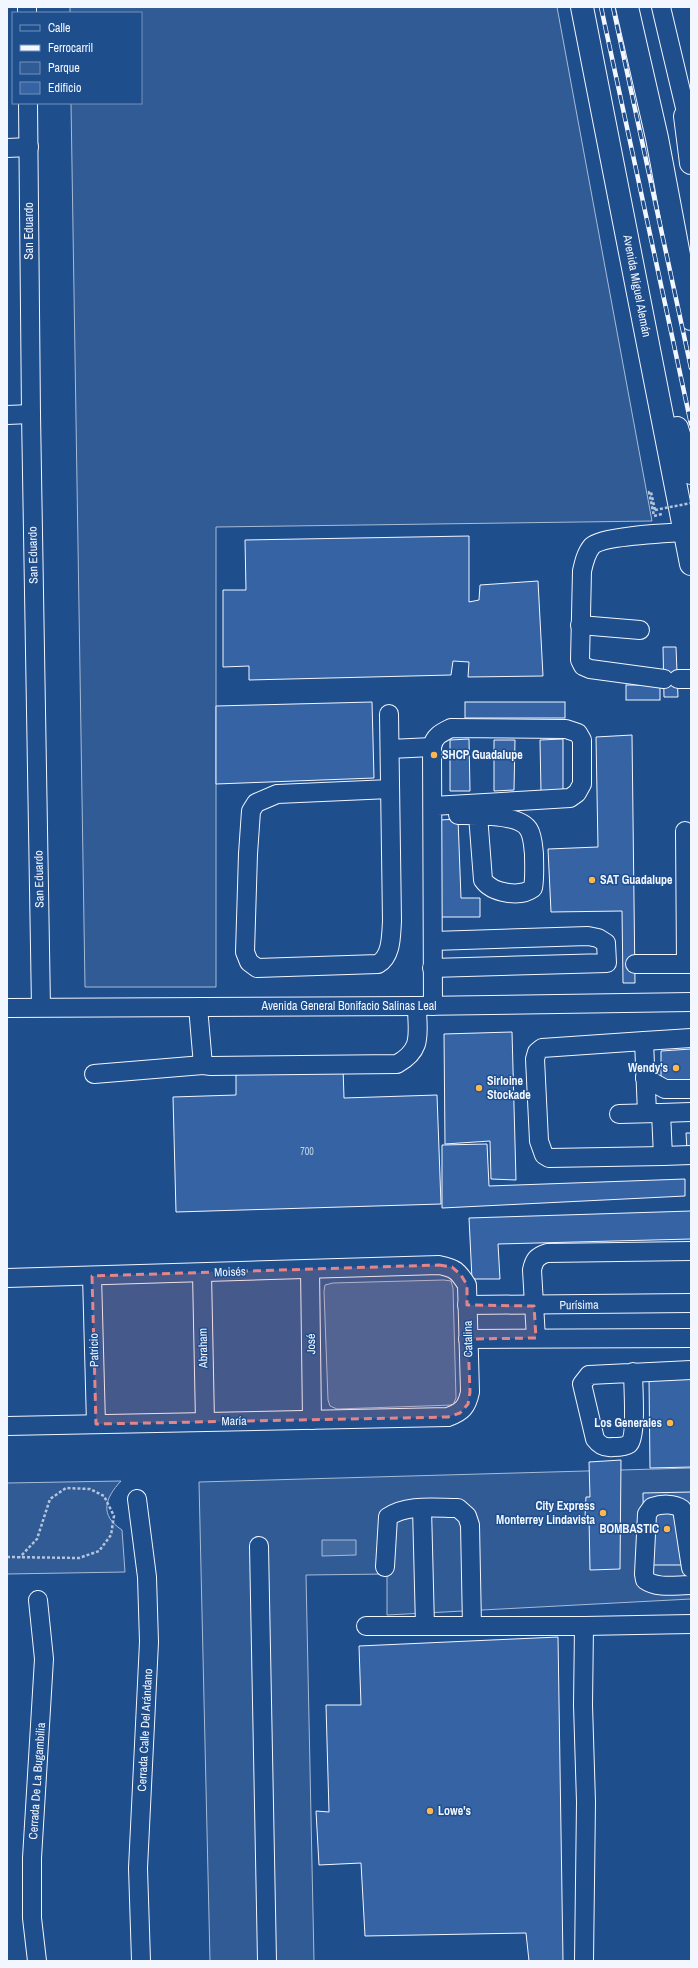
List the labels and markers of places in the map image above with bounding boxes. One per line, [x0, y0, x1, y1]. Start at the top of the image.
place label: SHCP Guadalupe [442, 747, 523, 763]
marker: SHCP Guadalupe [429, 750, 439, 760]
place label: SAT Guadalupe [600, 872, 673, 888]
marker: SAT Guadalupe [587, 875, 597, 885]
place label: Wendy's [628, 1060, 669, 1076]
marker: Wendy's [671, 1063, 681, 1073]
place label: Sirloine Stockade [487, 1073, 531, 1103]
marker: Sirloine Stockade [474, 1083, 484, 1093]
place label: Los Generales [594, 1415, 663, 1431]
marker: Los Generales [665, 1418, 675, 1428]
place label: City Express Monterrey Lindavista [496, 1498, 596, 1528]
marker: City Express Monterrey Lindavista [598, 1508, 608, 1518]
place label: BOMBASTIC [599, 1521, 659, 1537]
marker: BOMBASTIC [662, 1524, 672, 1534]
place label: Lowe's [438, 1803, 471, 1819]
marker: Lowe's [425, 1806, 435, 1816]

